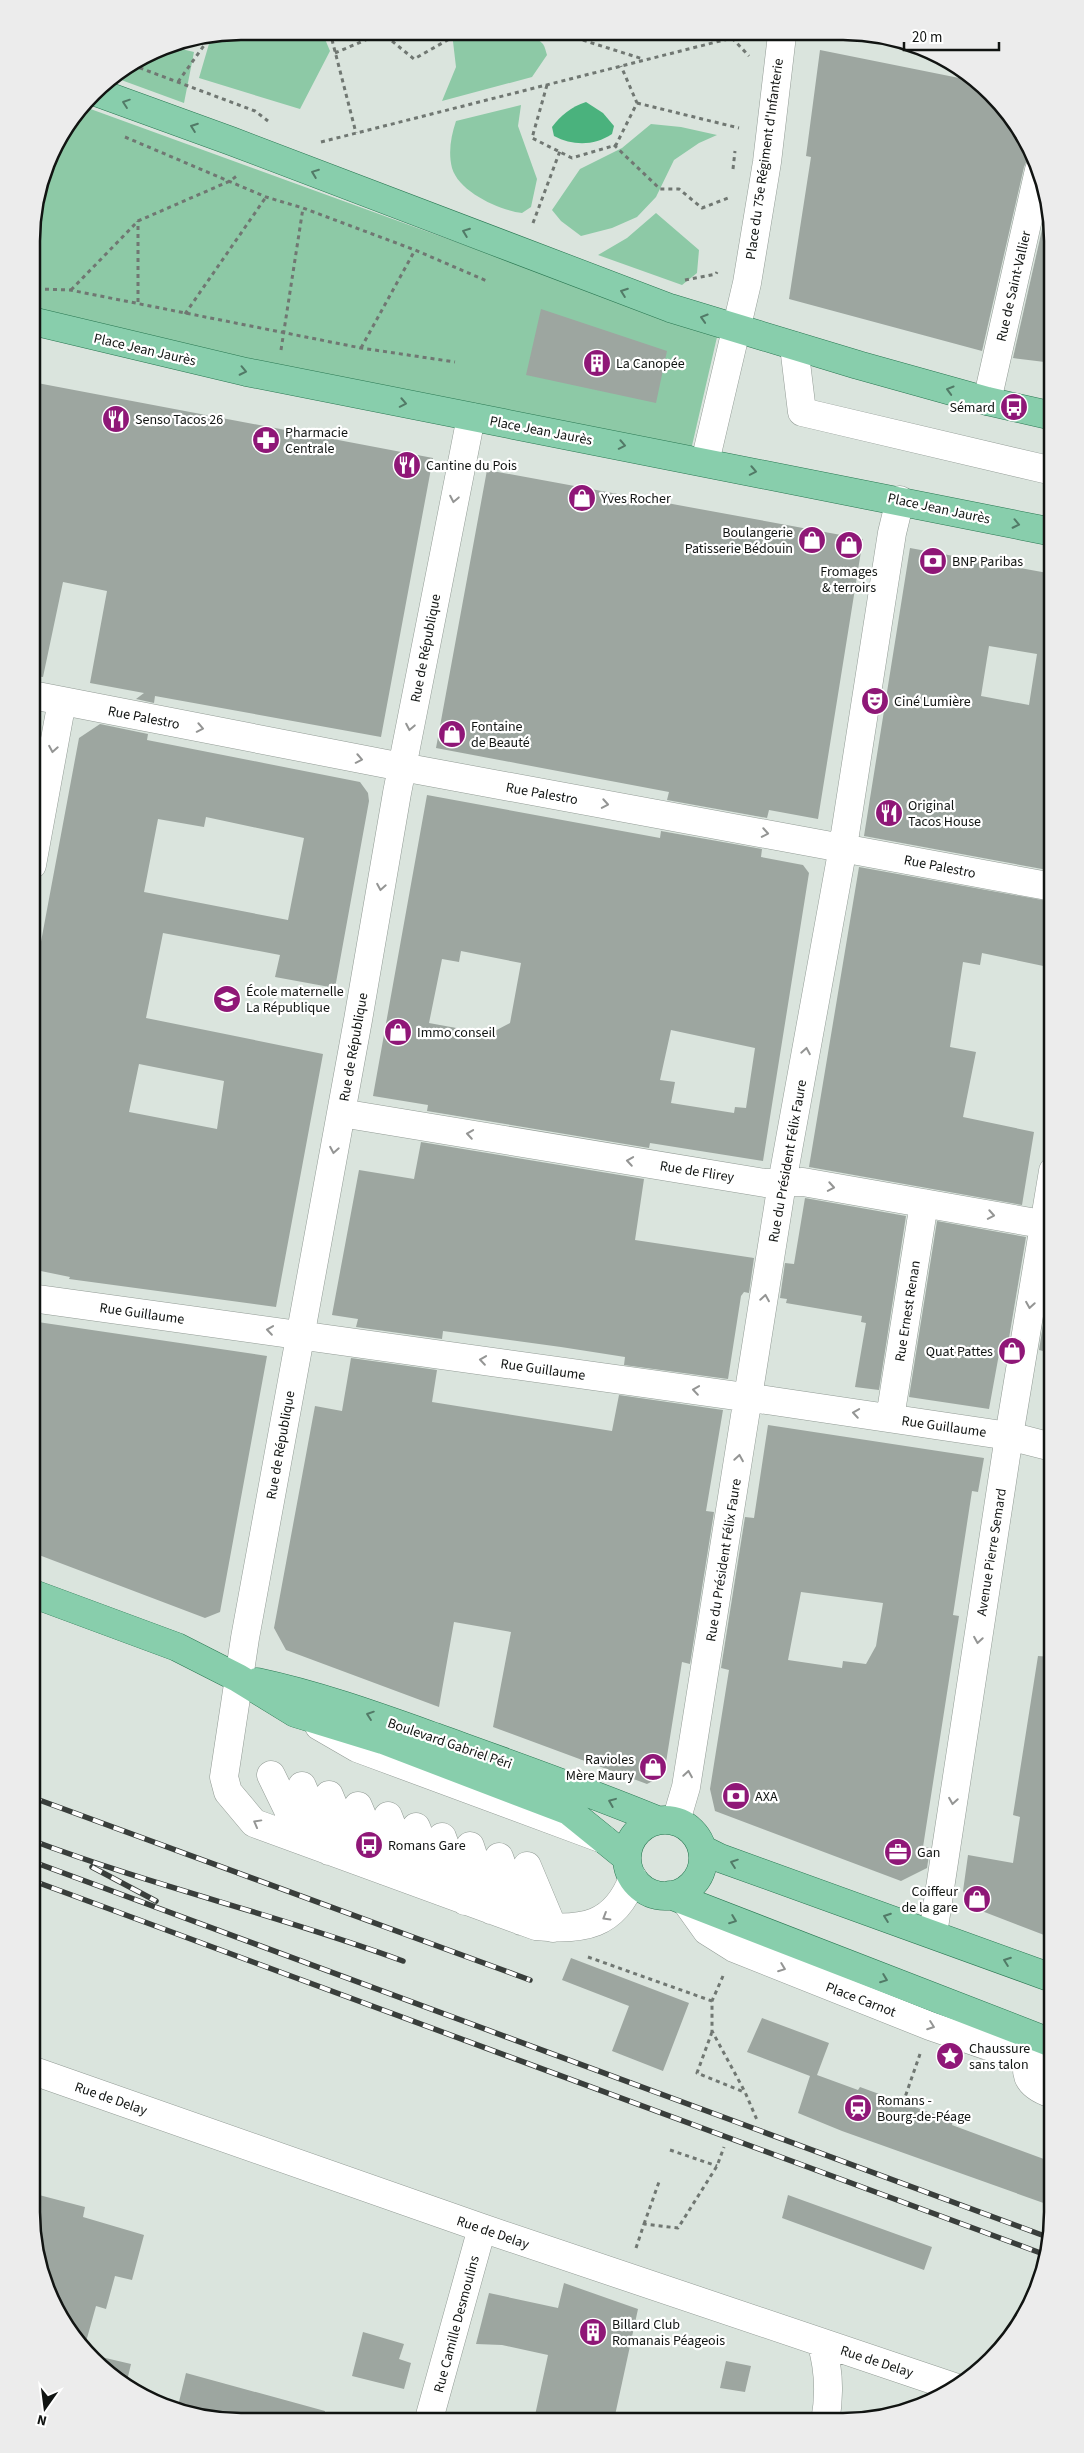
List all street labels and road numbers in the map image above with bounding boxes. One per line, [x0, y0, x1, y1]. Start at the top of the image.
street label: Place du 75e Régiment d'Infanterie [741, 57, 789, 261]
street label: Rue de Saint-Vallier [991, 229, 1036, 344]
street label: Place Jean Jaurès [92, 329, 198, 371]
street label: Place Jean Jaurès [488, 411, 594, 451]
street label: Place Jean Jaurès [886, 488, 992, 530]
street label: Rue de République [406, 592, 446, 704]
street label: Rue Palestro [106, 701, 181, 735]
street label: Rue Palestro [504, 778, 579, 810]
street label: Rue Palestro [902, 850, 977, 884]
street label: Rue de République [335, 991, 373, 1103]
street label: Rue du Président Félix Faure [764, 1078, 812, 1244]
street label: Rue de Flirey [658, 1156, 736, 1188]
street label: Rue Ernest Renan [890, 1259, 926, 1363]
street label: Rue Guillaume [98, 1298, 186, 1330]
street label: Rue Guillaume [499, 1354, 587, 1386]
street label: Rue de République [262, 1389, 300, 1501]
street label: Rue Guillaume [900, 1411, 988, 1443]
street label: Rue du Président Félix Faure [701, 1477, 747, 1643]
street label: Avenue Pierre Semard [972, 1487, 1012, 1618]
street label: Boulevard Gabriel Péri [385, 1713, 515, 1775]
street label: Place Carnot [823, 1977, 899, 2023]
street label: Rue de Delay [72, 2077, 150, 2121]
street label: Rue de Delay [454, 2211, 532, 2255]
street label: Rue Camille Desmoulins [429, 2253, 485, 2395]
street label: Rue de Delay [838, 2341, 916, 2383]

